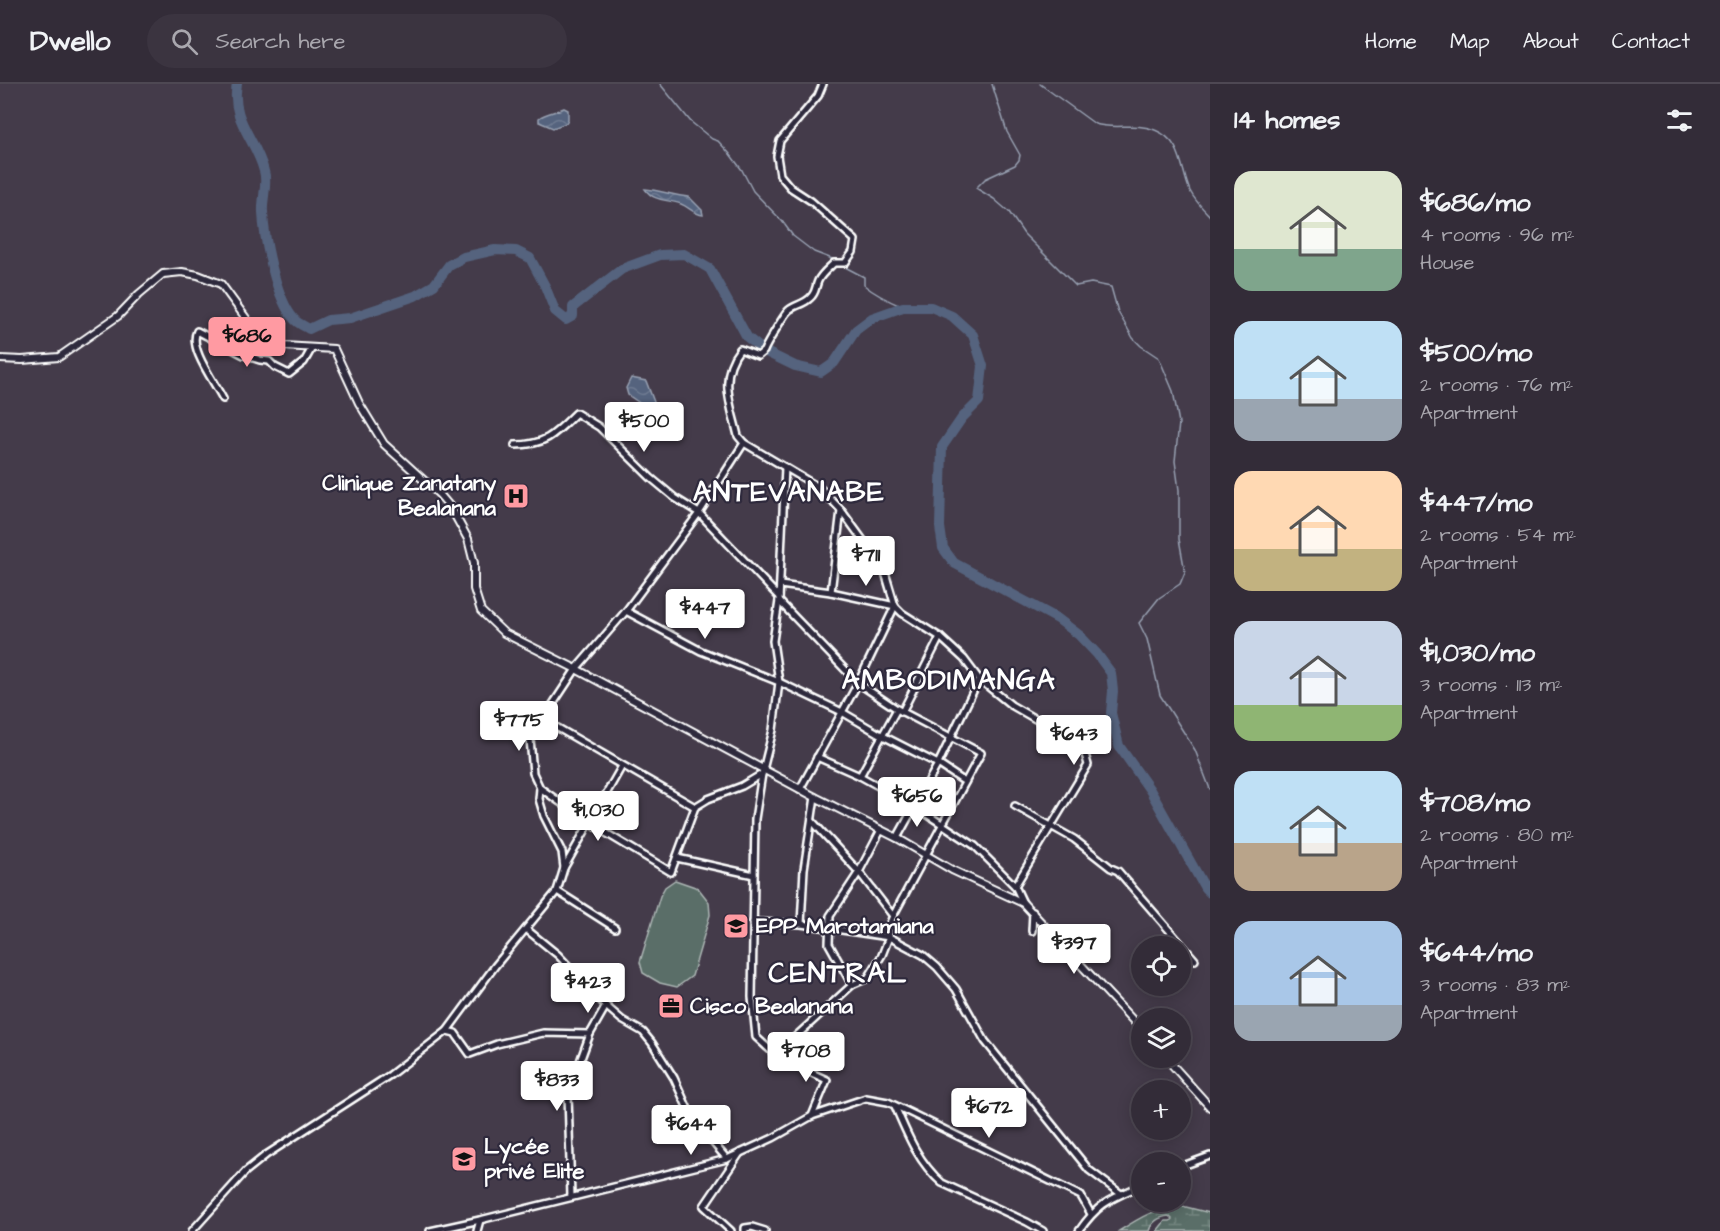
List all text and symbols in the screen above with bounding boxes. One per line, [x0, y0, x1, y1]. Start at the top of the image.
search box [147, 14, 567, 68]
text: Dwello [30, 22, 111, 61]
icon: search [168, 25, 201, 58]
text: Search here [216, 26, 345, 57]
text: Home [1365, 27, 1417, 56]
text: Map [1450, 27, 1490, 56]
text: About [1523, 27, 1579, 56]
text: Contact [1612, 27, 1690, 56]
text: 14 homes [1234, 102, 1340, 138]
icon: filters [1663, 104, 1696, 137]
text: $686/mo [1420, 185, 1531, 221]
icon: home [1282, 195, 1354, 267]
text: 4 rooms · 96 m² [1420, 221, 1575, 249]
text: House [1420, 249, 1474, 277]
pin: $686 [211, 317, 283, 368]
text: $686 [222, 322, 272, 350]
text: $500/mo [1420, 335, 1532, 371]
icon: home [1282, 345, 1354, 417]
text: 2 rooms · 76 m² [1420, 371, 1573, 399]
text: Apartment [1420, 399, 1518, 427]
pin: $500 [608, 402, 680, 453]
text: $500 [619, 407, 669, 435]
place label: Clinique Zanatany Bealanana [322, 468, 497, 524]
district label: ANTEVANABE [693, 473, 885, 512]
hospital icon: Clinique Zanatany Bealanana [501, 481, 531, 511]
text: $447/mo [1420, 485, 1533, 521]
icon: home [1282, 495, 1354, 567]
text: 2 rooms · 54 m² [1420, 521, 1576, 549]
pin: $711 [830, 536, 902, 587]
text: $711 [852, 541, 880, 569]
text: Apartment [1420, 549, 1518, 577]
pin: $447 [669, 589, 741, 640]
text: $447 [680, 594, 730, 622]
text: $1,030/mo [1420, 635, 1535, 671]
icon: home [1282, 645, 1354, 717]
district label: AMBODIMANGA [842, 661, 1056, 700]
text: 3 rooms · 113 m² [1420, 671, 1563, 699]
text: Apartment [1420, 699, 1518, 727]
pin: $775 [483, 701, 555, 752]
text: $775 [494, 706, 544, 734]
pin: $643 [1038, 715, 1110, 766]
text: $643 [1050, 720, 1098, 748]
pin: $656 [881, 777, 953, 828]
text: $656 [892, 782, 942, 810]
text: $708/mo [1420, 785, 1530, 821]
pin: $1,030 [549, 791, 647, 842]
icon: home [1282, 795, 1354, 867]
text: $1,030 [572, 796, 624, 824]
text: 2 rooms · 80 m² [1420, 821, 1574, 849]
text: Apartment [1420, 849, 1518, 877]
school or university icon: EPP Marotamiana [721, 911, 751, 941]
place label: EPP Marotamiana [756, 911, 935, 942]
pin: $397 [1038, 924, 1110, 975]
text: $397 [1052, 929, 1097, 957]
text: $644/mo [1420, 935, 1533, 971]
map controls [1131, 936, 1191, 1212]
button: locate [1131, 936, 1191, 996]
icon: home [1282, 945, 1354, 1017]
district label: CENTRAL [768, 954, 908, 993]
pin: $423 [552, 963, 624, 1014]
text: $423 [565, 968, 611, 996]
text: 3 rooms · 83 m² [1420, 971, 1570, 999]
office icon: Cisco Bealanana [656, 991, 686, 1021]
place label: Cisco Bealanana [690, 991, 854, 1022]
text: Apartment [1420, 999, 1518, 1027]
button: layers [1131, 1008, 1191, 1068]
pin: $708 [770, 1032, 842, 1083]
text: $708 [781, 1037, 831, 1065]
pin: $833 [521, 1061, 593, 1112]
text: $833 [535, 1066, 579, 1094]
button: + [1131, 1080, 1191, 1140]
pin: $672 [953, 1088, 1025, 1139]
text: $672 [965, 1093, 1013, 1121]
pin: $644 [655, 1105, 727, 1156]
text: $644 [666, 1110, 716, 1138]
place label: Lycée privé Elite [484, 1131, 585, 1187]
school or university icon: Lycée privé Elite [449, 1144, 479, 1174]
button: − [1131, 1152, 1191, 1212]

